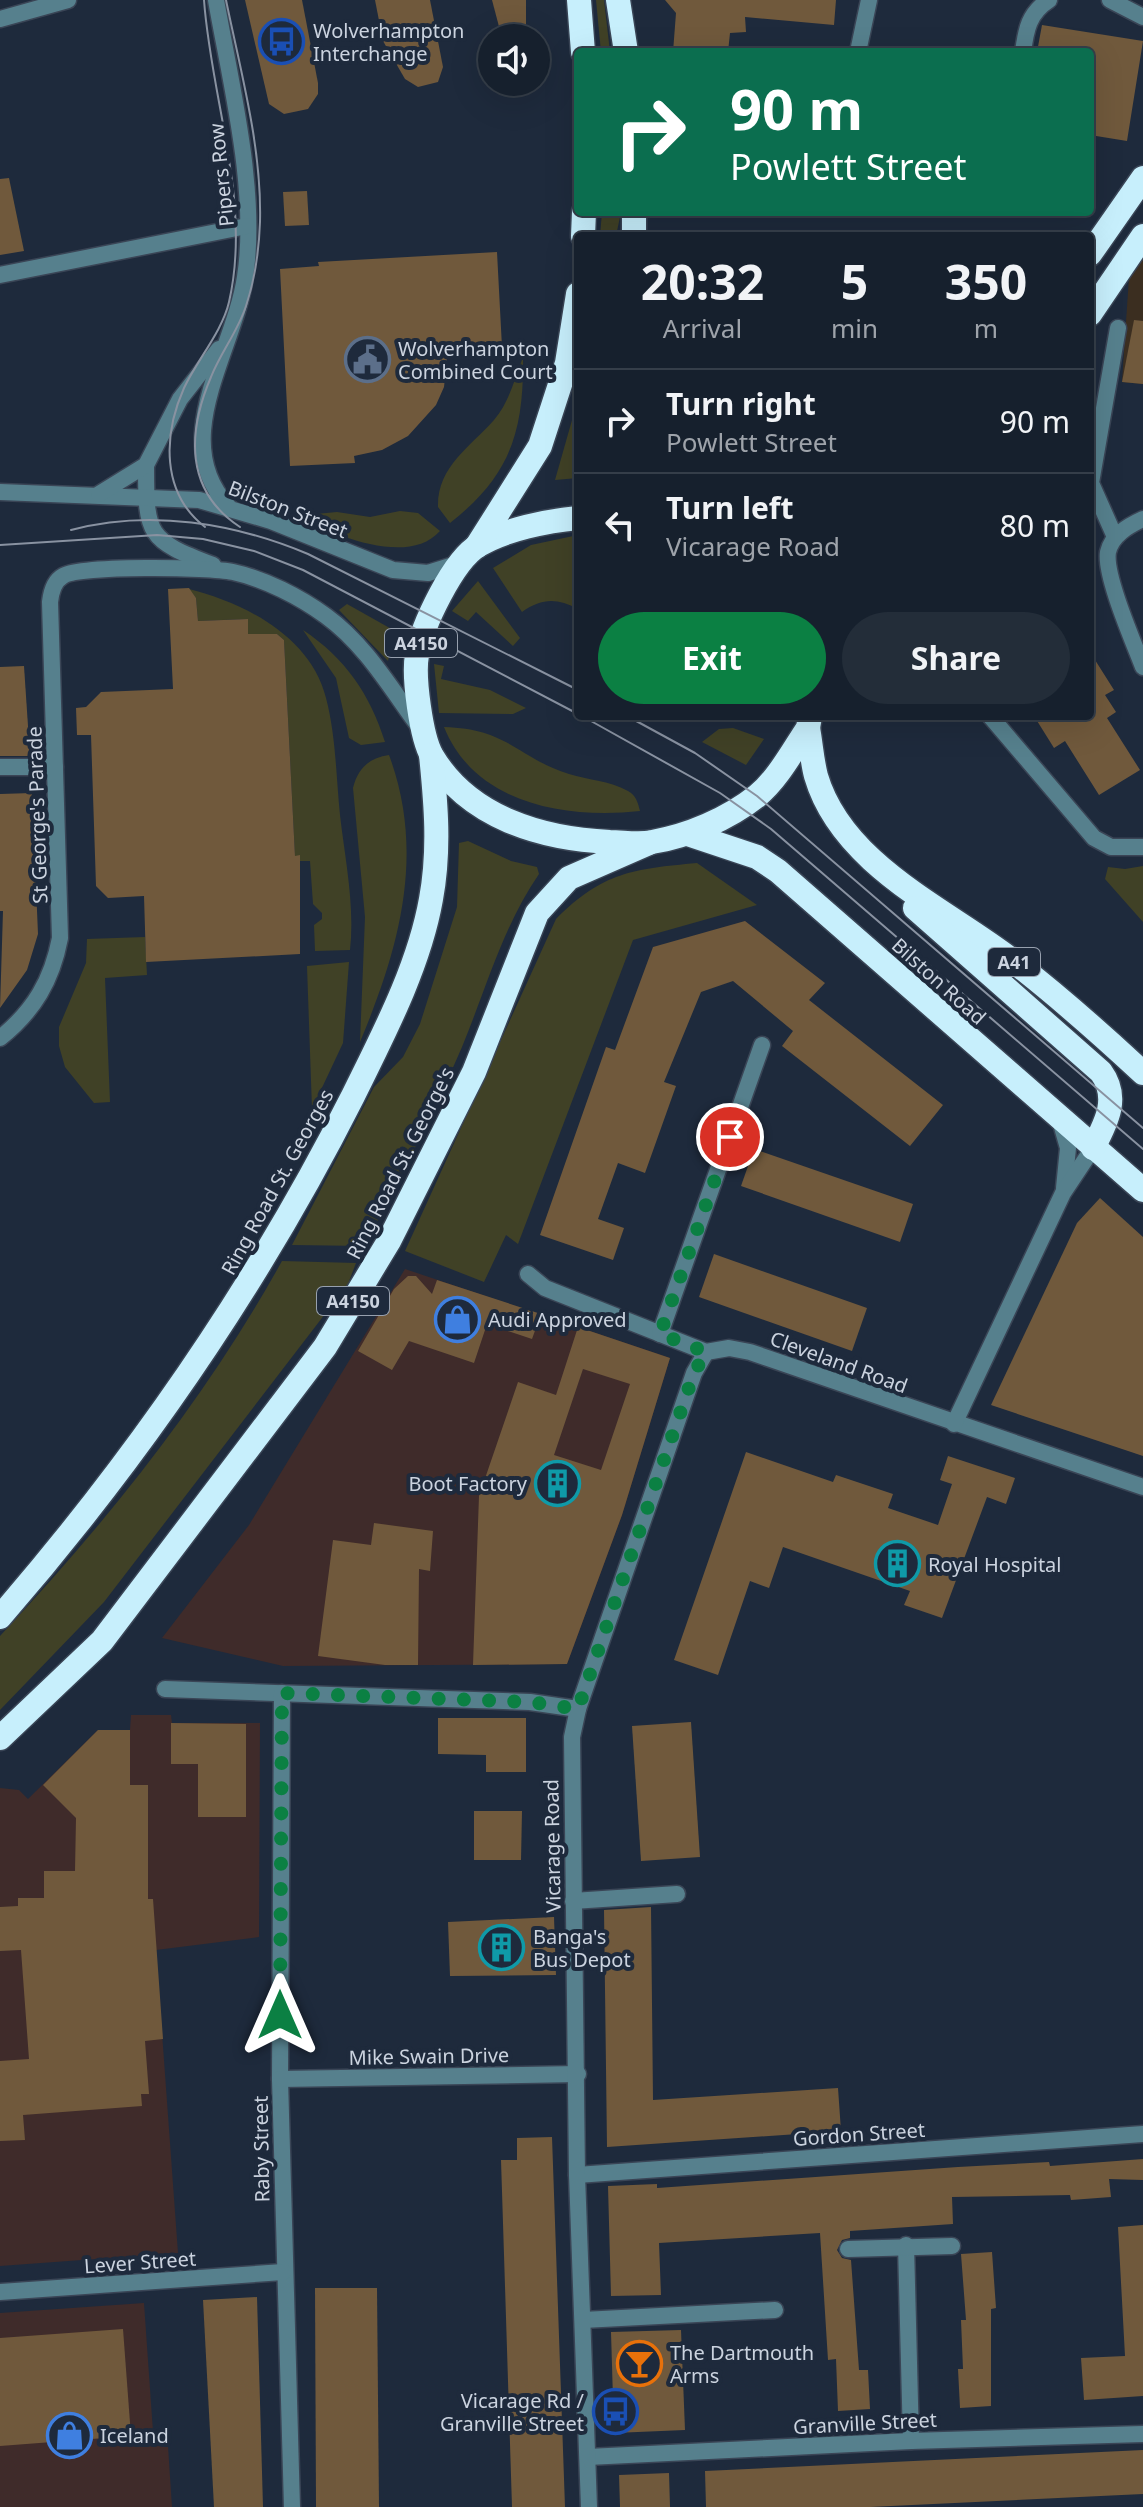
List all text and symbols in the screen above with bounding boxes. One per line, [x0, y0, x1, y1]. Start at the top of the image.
place label: Wolverhampton Interchange [313, 17, 464, 67]
bus stop icon: Wolverhampton Interchange [258, 18, 306, 66]
map controls [478, 24, 550, 96]
button: sound [478, 24, 550, 96]
text: 90 m [730, 70, 863, 146]
icon: right [598, 80, 702, 184]
street label: Pipers Row [202, 122, 240, 228]
text: Powlett Street [730, 142, 967, 191]
text: 20:32 [641, 249, 764, 314]
text: 5 [841, 249, 868, 314]
text: 350 [945, 249, 1027, 314]
text: Arrival [663, 310, 742, 346]
text: min [831, 310, 878, 346]
text: m [974, 310, 998, 346]
public building icon: Wolverhampton Combined Court [343, 335, 391, 383]
place label: Wolverhampton Combined Court [398, 335, 553, 385]
text: Turn right [666, 383, 816, 424]
icon: right [598, 399, 642, 443]
text: 90 m [1000, 401, 1070, 442]
text: Powlett Street [666, 424, 837, 460]
street label: Bilston Street [225, 474, 351, 544]
text: Turn left [666, 487, 794, 528]
icon: left [598, 503, 642, 547]
text: 80 m [1000, 505, 1070, 546]
text: Vicarage Road [666, 528, 840, 564]
button: Exit [598, 612, 826, 704]
button: Share [842, 612, 1070, 704]
road number: A4150 [385, 629, 457, 657]
street label: St George's Parade [20, 726, 54, 904]
street label: Bilston Road [886, 932, 992, 1030]
road number: A41 [988, 948, 1040, 976]
street label: Ring Road St. George's [340, 1062, 460, 1264]
street label: Ring Road St. Georges [215, 1084, 339, 1280]
pin [696, 1103, 764, 1171]
icon: arrive [708, 1115, 752, 1159]
road number: A4150 [317, 1287, 389, 1315]
shop icon: Audi Approved [433, 1295, 481, 1343]
place label: Audi Approved [488, 1306, 626, 1333]
street label: Cleveland Road [767, 1325, 911, 1399]
building icon: Boot Factory [534, 1459, 582, 1507]
place label: Boot Factory [408, 1470, 528, 1497]
building icon: Royal Hospital [873, 1540, 921, 1588]
place label: Royal Hospital [928, 1551, 1061, 1578]
street label: Vicarage Road [537, 1779, 567, 1913]
place label: Banga's Bus Depot [533, 1923, 631, 1973]
building icon: Banga's Bus Depot [478, 1924, 526, 1972]
position arrow [238, 1973, 322, 2057]
street label: Mike Swain Drive [348, 2041, 510, 2071]
street label: Raby Street [247, 2095, 275, 2203]
street label: Gordon Street [792, 2116, 926, 2152]
street label: Lever Street [83, 2245, 197, 2279]
place label: The Dartmouth Arms [670, 2339, 814, 2389]
bar icon: The Dartmouth Arms [615, 2340, 663, 2388]
place label: Vicarage Rd / Granville Street [440, 2387, 585, 2437]
bus stop icon: Vicarage Rd / Granville Street [591, 2387, 639, 2435]
street label: Granville Street [792, 2406, 938, 2440]
shop icon: Iceland [45, 2411, 93, 2459]
place label: Iceland [100, 2422, 169, 2449]

